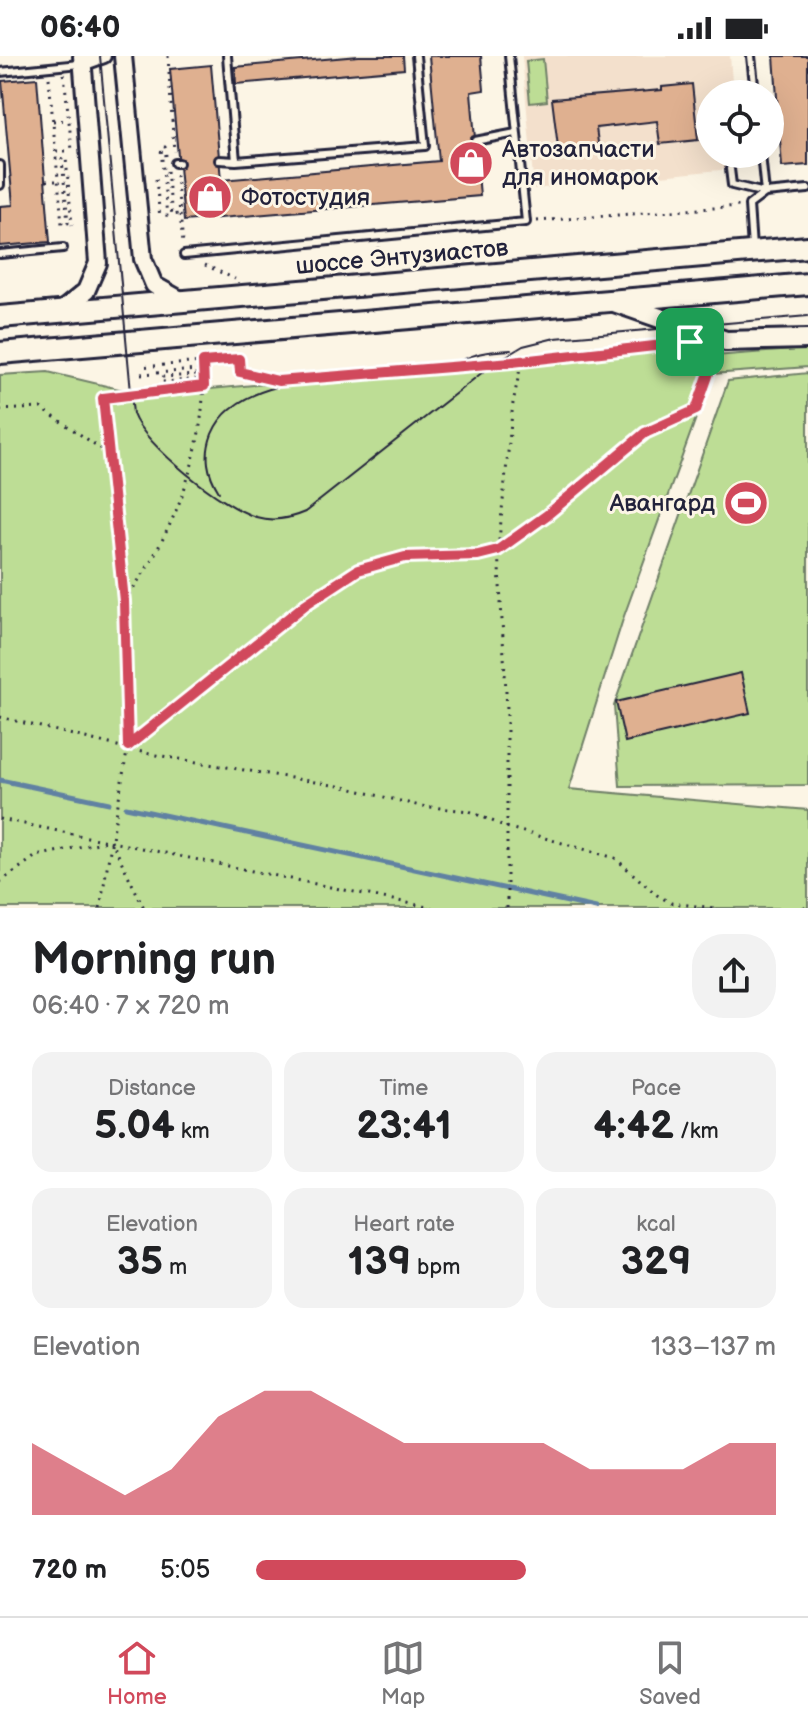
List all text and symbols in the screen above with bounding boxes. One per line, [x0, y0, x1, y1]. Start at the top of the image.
text: 06:40 [40, 10, 120, 46]
map controls [696, 80, 784, 168]
button: locate [696, 80, 784, 168]
place label: Автозапчасти для иномарок [501, 135, 659, 192]
shop icon: Автозапчасти для иномарок [447, 139, 495, 187]
shop icon: Фотостудия [186, 173, 234, 221]
place label: Фотостудия [241, 183, 370, 212]
street label: шоссе Энтузиастов [295, 233, 510, 281]
pin [656, 308, 724, 376]
icon: arrive [668, 320, 712, 364]
sports icon: Авангард [722, 479, 770, 527]
place label: Авангард [609, 489, 715, 518]
text: Morning run [32, 934, 276, 987]
button: share [692, 934, 776, 1018]
text: 06:40 · 7 × 720 m [32, 991, 230, 1022]
text: Distance [108, 1075, 196, 1102]
text: Time [380, 1075, 428, 1102]
text: Pace [631, 1075, 681, 1102]
text: 5.04 [94, 1102, 175, 1150]
text: 23:41 [356, 1102, 452, 1150]
text: 4:42 [593, 1102, 674, 1150]
text: km [175, 1118, 210, 1145]
text: /km [674, 1118, 719, 1145]
text: Elevation [106, 1211, 198, 1238]
text: Heart rate [353, 1211, 455, 1238]
text: kcal [636, 1211, 676, 1238]
text: 35 [117, 1238, 163, 1286]
text: 139 [348, 1238, 411, 1286]
text: 329 [621, 1238, 691, 1286]
text: m [163, 1254, 187, 1281]
text: bpm [411, 1254, 460, 1281]
text: Elevation [32, 1332, 140, 1363]
text: 133–137 m [651, 1332, 776, 1363]
text: 720 m [32, 1555, 107, 1586]
text: 5:05 [160, 1555, 210, 1586]
tab: Home [107, 1636, 167, 1711]
tab: Map [381, 1636, 425, 1711]
tab: Saved [639, 1636, 701, 1711]

